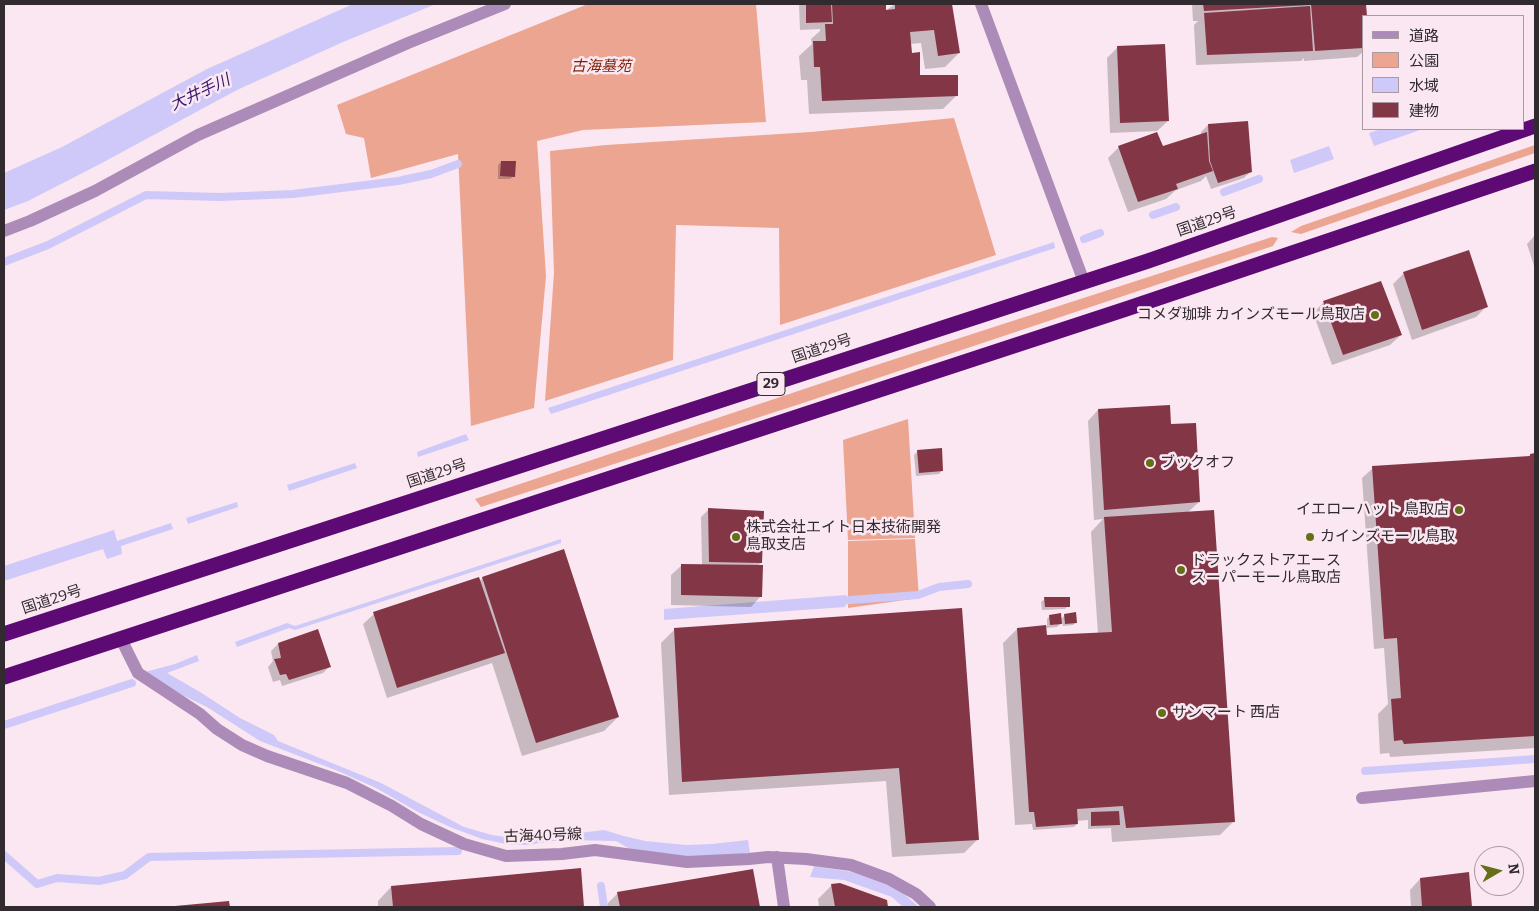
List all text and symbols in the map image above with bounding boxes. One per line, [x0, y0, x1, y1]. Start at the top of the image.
legend [1362, 15, 1524, 130]
text: 道路 [1409, 27, 1439, 45]
text: 公園 [1409, 52, 1439, 70]
park label: 古海墓苑 [571, 58, 631, 76]
water label: 大井手川 [167, 71, 233, 115]
text: 水域 [1409, 77, 1439, 95]
text: 建物 [1409, 102, 1439, 120]
street label: 国道29号 [1175, 203, 1239, 241]
place label: コメダ珈琲 カインズモール鳥取店 [1137, 306, 1365, 324]
marker: コメダ珈琲 カインズモール鳥取店 [1369, 309, 1381, 321]
street label: 国道29号 [790, 331, 854, 367]
road number: 29 [757, 372, 785, 396]
place label: ブックオフ [1160, 454, 1235, 472]
street label: 国道29号 [405, 456, 469, 492]
marker: ブックオフ [1144, 457, 1156, 469]
place label: イエローハット 鳥取店 [1296, 501, 1449, 519]
marker: イエローハット 鳥取店 [1453, 504, 1465, 516]
place label: 株式会社エイト日本技術開発 鳥取支店 [746, 519, 941, 554]
place label: カインズモール鳥取 [1320, 528, 1455, 546]
marker: 株式会社エイト日本技術開発 鳥取支店 [730, 531, 742, 543]
marker: カインズモール鳥取 [1304, 531, 1316, 543]
place label: ドラックストアエース スーパーモール鳥取店 [1191, 552, 1341, 587]
marker: ドラックストアエース スーパーモール鳥取店 [1175, 564, 1187, 576]
street label: 国道29号 [20, 582, 84, 618]
place label: サンマート 西店 [1172, 704, 1280, 722]
marker: サンマート 西店 [1156, 707, 1168, 719]
street label: 古海40号線 [504, 826, 582, 846]
north arrow [1474, 846, 1524, 896]
text: N [1504, 862, 1523, 876]

